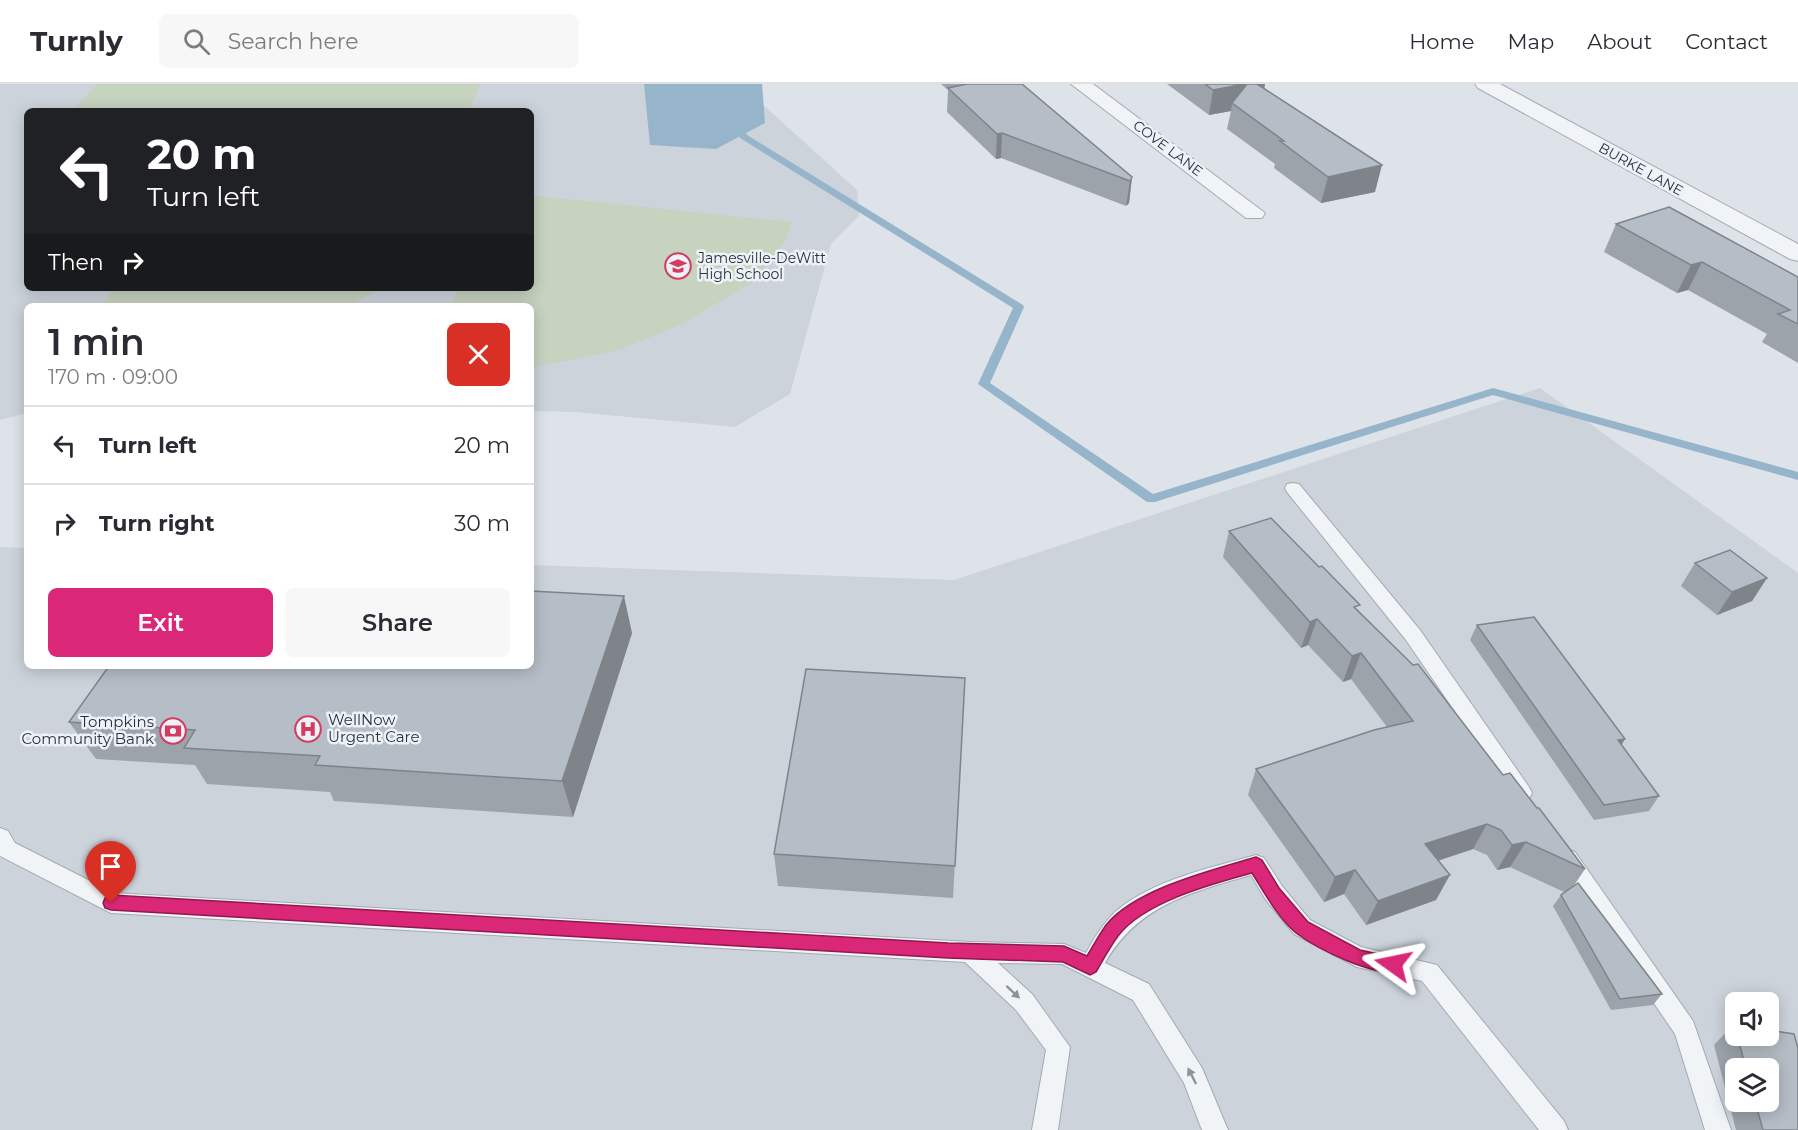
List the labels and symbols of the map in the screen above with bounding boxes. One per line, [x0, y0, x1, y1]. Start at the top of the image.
street label: COVE LANE [1130, 116, 1206, 180]
street label: BURKE LANE [1596, 138, 1686, 200]
place label: Jamesville-DeWitt High School [697, 249, 826, 283]
school or university icon: Jamesville-DeWitt High School [663, 251, 693, 281]
place label: WellNow Urgent Care [328, 710, 419, 746]
place label: Tompkins Community Bank [21, 712, 154, 748]
hospital icon: WellNow Urgent Care [293, 714, 323, 744]
bank icon: Tompkins Community Bank [158, 716, 188, 746]
pin [85, 841, 136, 903]
position arrow [1361, 932, 1425, 996]
one-way arrow [1006, 984, 1020, 998]
one-way arrow [1187, 1067, 1197, 1084]

